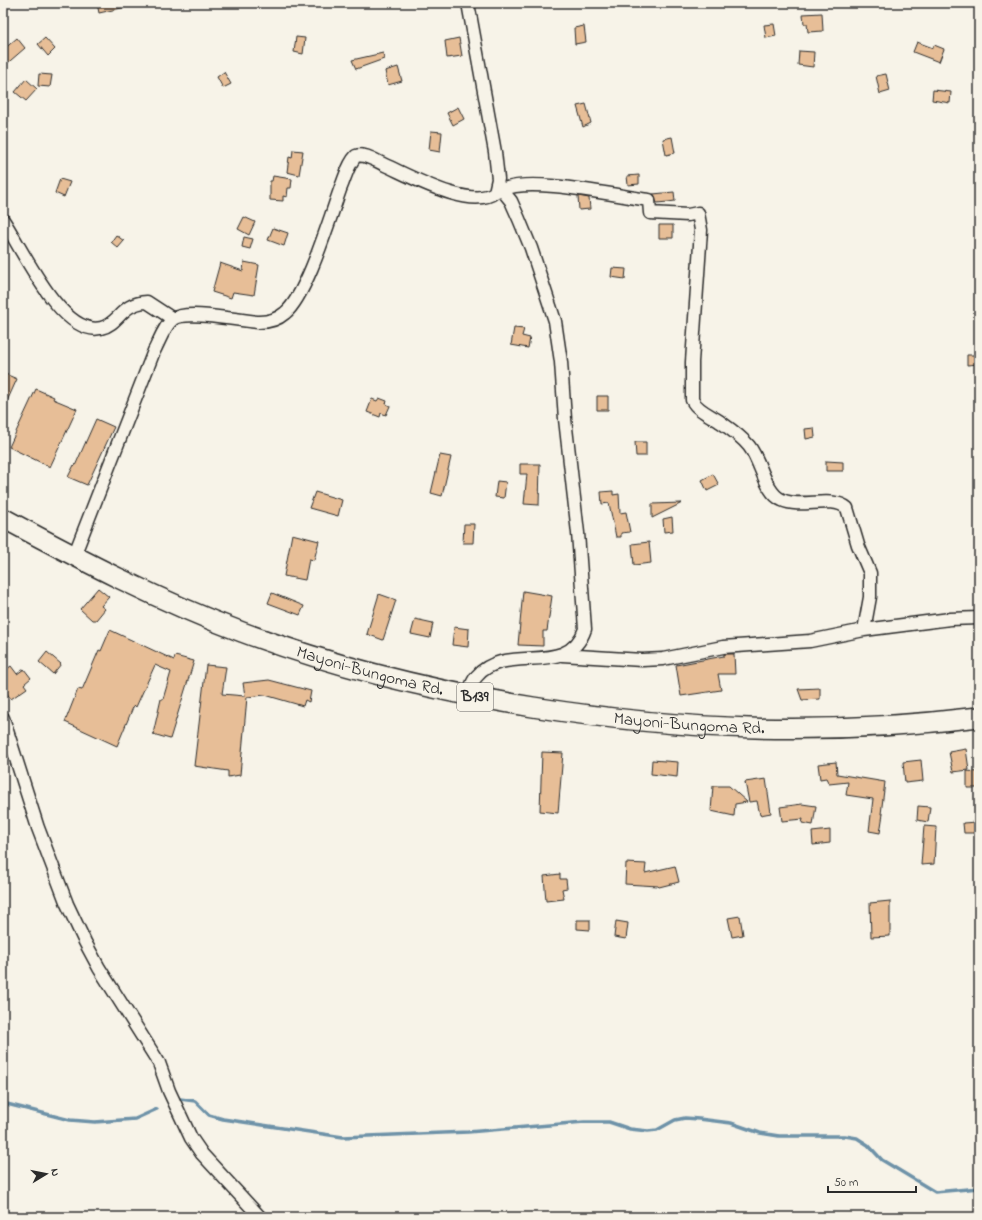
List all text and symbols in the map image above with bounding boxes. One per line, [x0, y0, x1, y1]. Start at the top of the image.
street label: Mayoni-Bungoma Rd. [293, 639, 446, 702]
road number: B139 [457, 683, 493, 711]
street label: Mayoni-Bungoma Rd. [612, 706, 765, 741]
north arrow [26, 1154, 66, 1194]
text: N [46, 1167, 63, 1177]
scale bar [828, 1168, 916, 1194]
text: 50 m [834, 1174, 858, 1192]

